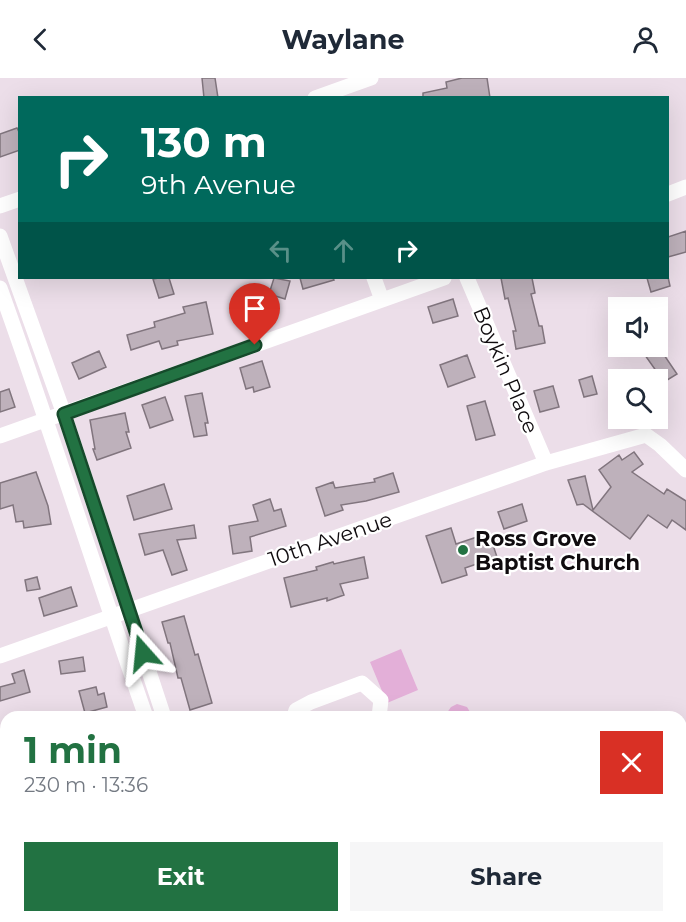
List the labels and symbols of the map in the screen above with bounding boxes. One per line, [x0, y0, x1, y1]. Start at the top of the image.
pin [229, 283, 280, 345]
street label: Boykin Place [468, 303, 544, 437]
street label: 10th Avenue [265, 506, 395, 572]
place label: Ross Grove Baptist Church [475, 526, 640, 575]
marker: Ross Grove Baptist Church [456, 543, 470, 557]
position arrow [111, 621, 175, 685]

